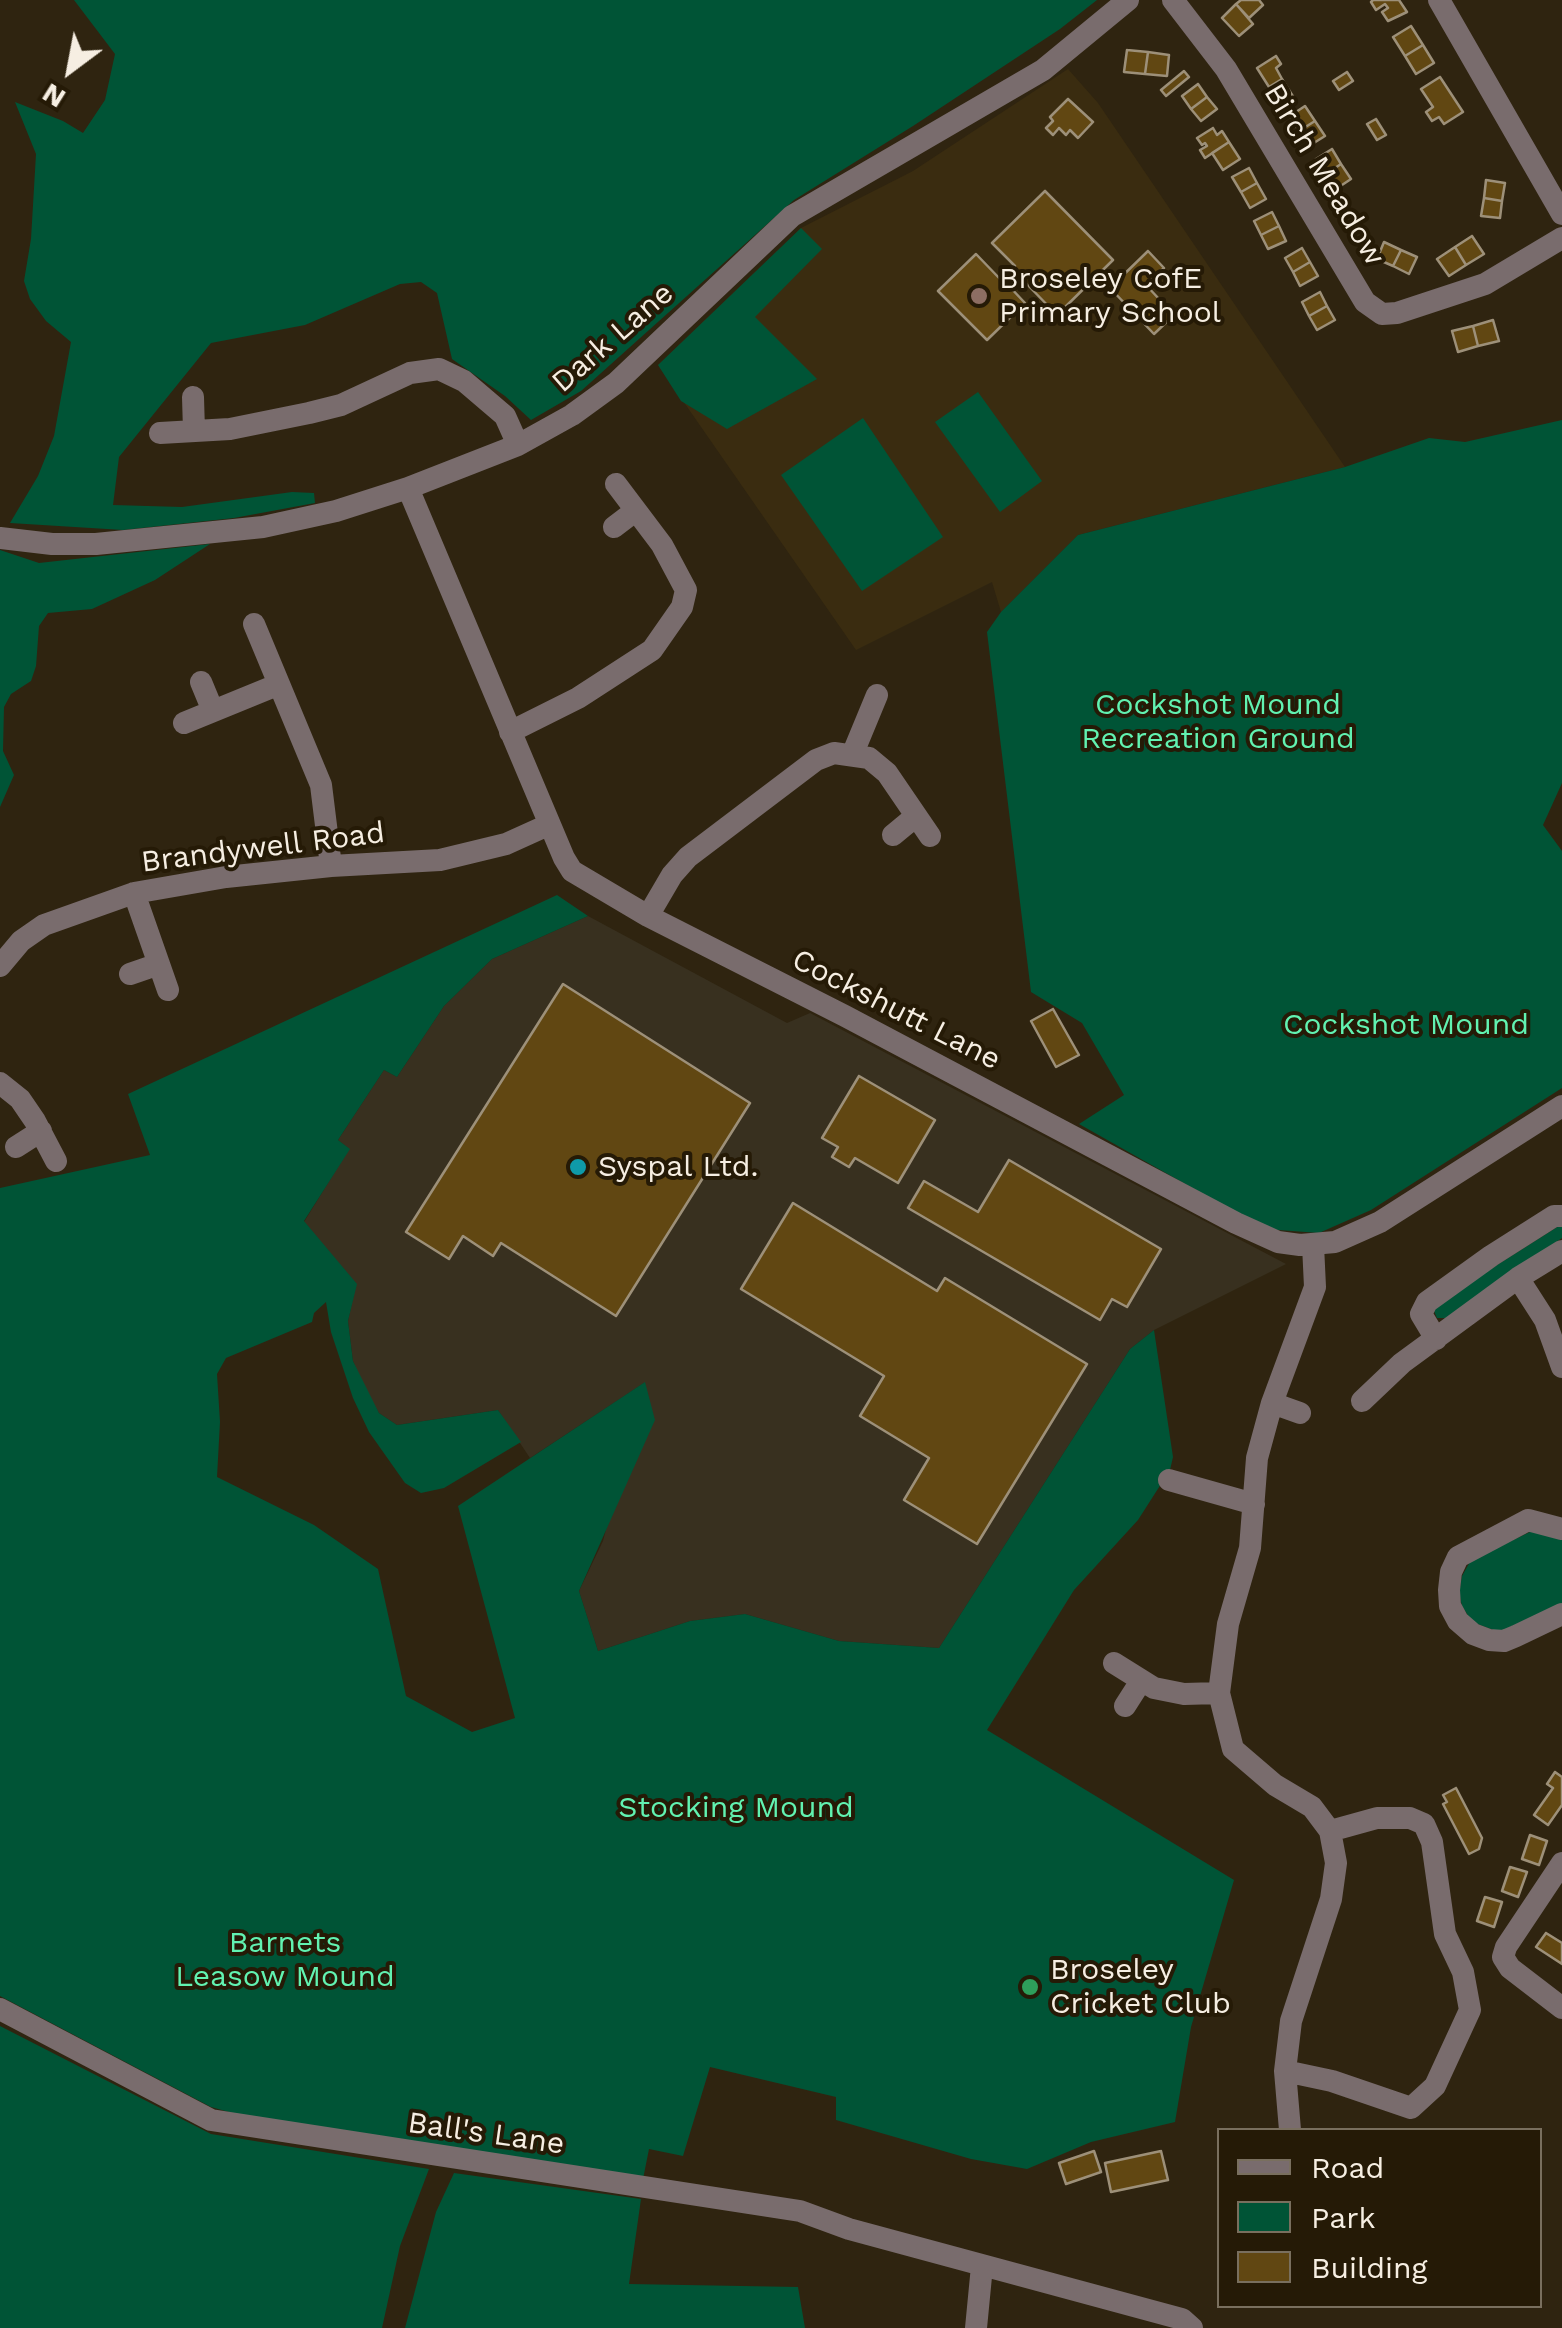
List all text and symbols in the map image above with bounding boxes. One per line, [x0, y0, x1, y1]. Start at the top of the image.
north arrow [20, 20, 120, 120]
text: N [36, 76, 71, 115]
street label: Birch Meadow [1256, 77, 1392, 273]
place label: Broseley CofE Primary School [999, 261, 1221, 332]
street label: Dark Lane [545, 276, 681, 400]
marker: Broseley CofE Primary School [968, 285, 990, 307]
park label: Cockshot Mound Recreation Ground [1081, 687, 1355, 758]
street label: Brandywell Road [139, 815, 387, 881]
street label: Cockshutt Lane [786, 942, 1006, 1078]
park label: Cockshot Mound [1283, 1007, 1529, 1043]
place label: Syspal Ltd. [598, 1149, 759, 1185]
marker: Syspal Ltd. [567, 1156, 589, 1178]
park label: Stocking Mound [618, 1790, 854, 1826]
park label: Barnets Leasow Mound [175, 1925, 395, 1996]
place label: Broseley Cricket Club [1050, 1952, 1231, 2022]
marker: Broseley Cricket Club [1019, 1976, 1041, 1998]
street label: Ball's Lane [405, 2105, 567, 2163]
legend [1217, 2128, 1542, 2308]
text: Road [1311, 2150, 1384, 2185]
text: Park [1311, 2200, 1376, 2235]
text: Building [1311, 2250, 1428, 2285]

